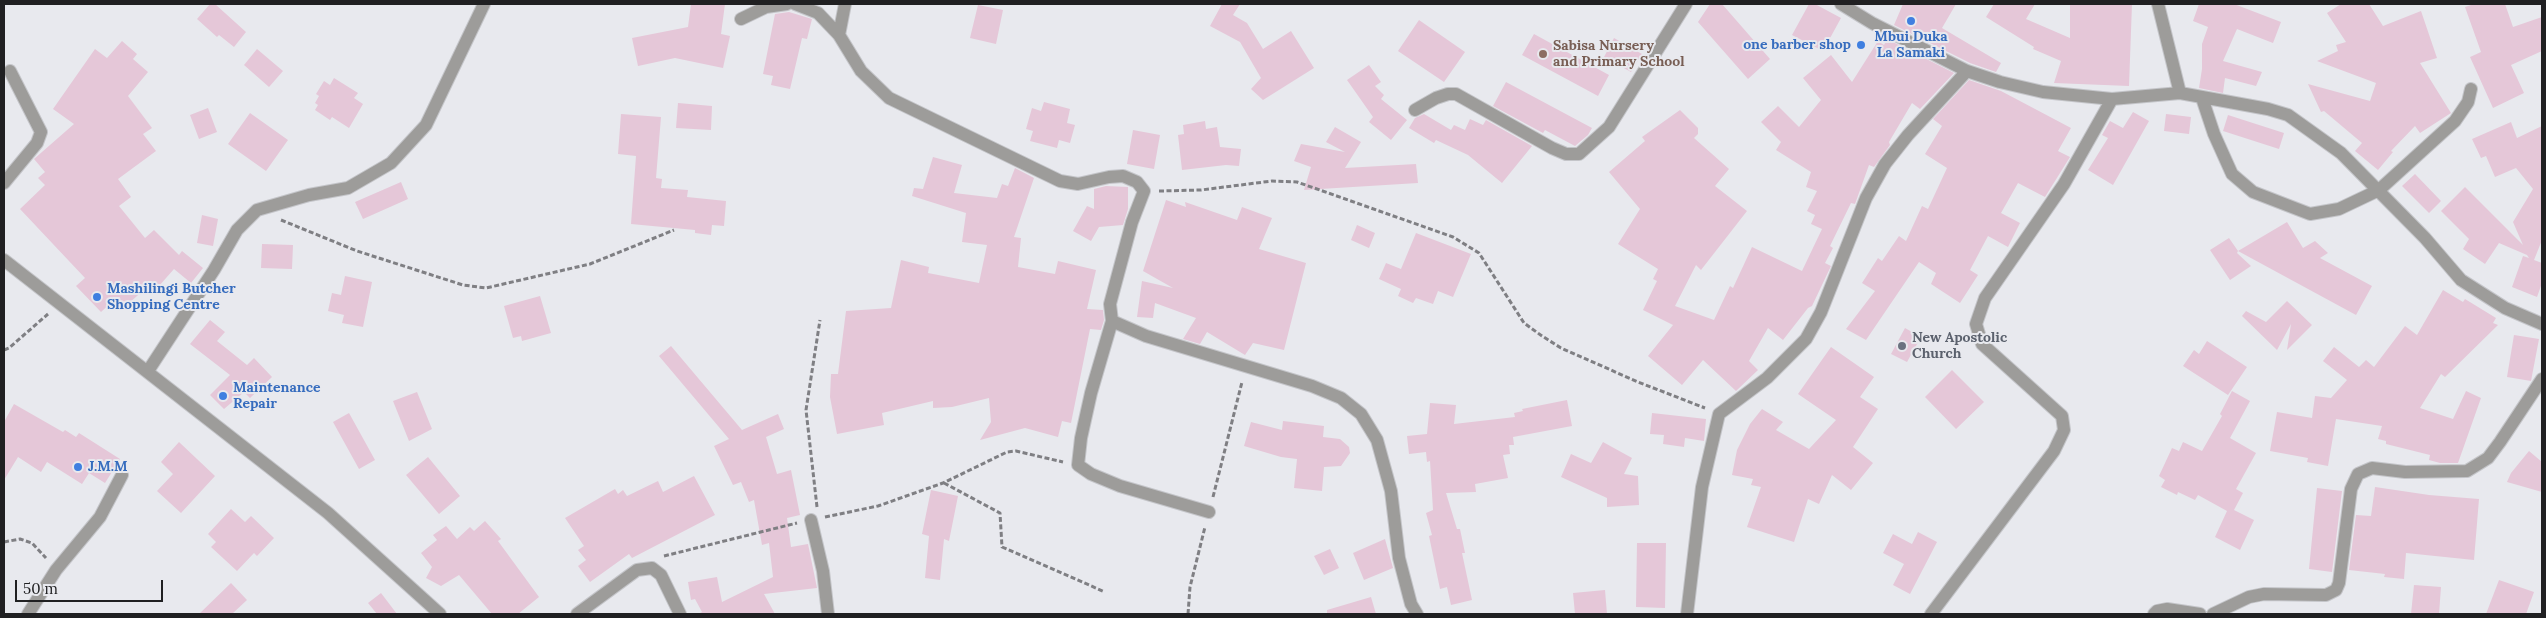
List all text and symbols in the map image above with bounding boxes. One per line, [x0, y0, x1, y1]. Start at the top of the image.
marker: Mbui Duka La Samaki [1905, 15, 1917, 27]
place label: Mbui Duka La Samaki [1874, 29, 1948, 62]
place label: one barber shop [1743, 37, 1851, 53]
place label: Sabisa Nursery and Primary School [1553, 38, 1685, 70]
marker: one barber shop [1855, 39, 1867, 51]
marker: Sabisa Nursery and Primary School [1537, 48, 1549, 60]
place label: Mashilingi Butcher Shopping Centre [107, 281, 236, 314]
marker: Mashilingi Butcher Shopping Centre [91, 291, 103, 303]
place label: New Apostolic Church [1912, 330, 2007, 362]
marker: New Apostolic Church [1896, 340, 1908, 352]
place label: Maintenance Repair [233, 380, 321, 412]
marker: Maintenance Repair [217, 390, 229, 402]
place label: J.M.M [88, 459, 128, 475]
marker: J.M.M [72, 461, 84, 473]
scale bar [18, 570, 165, 602]
text: 50 m [23, 579, 58, 598]

